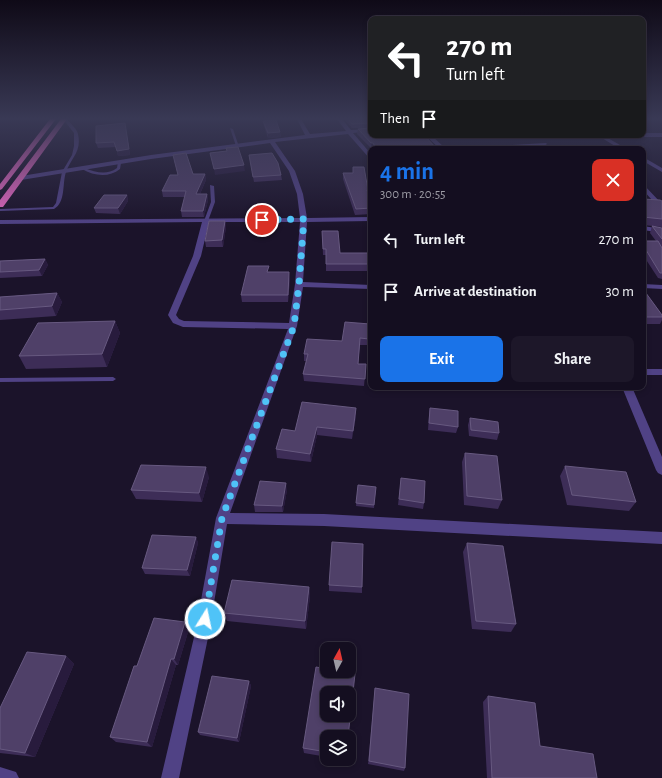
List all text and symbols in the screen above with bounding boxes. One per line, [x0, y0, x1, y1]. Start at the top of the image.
icon: left [380, 32, 432, 84]
text: 270 m [446, 33, 513, 61]
text: Turn left [446, 66, 505, 84]
icon: arrive [418, 108, 440, 130]
text: Then [380, 111, 410, 126]
button: close [592, 159, 634, 201]
text: 4 min [380, 160, 434, 184]
text: 300 m · 20:55 [380, 188, 446, 201]
pin [245, 203, 279, 237]
icon: arrive [251, 209, 273, 231]
icon: left [380, 229, 402, 251]
text: Turn left [414, 232, 465, 247]
text: 270 m [599, 232, 634, 247]
icon: arrive [380, 281, 402, 303]
text: Arrive at destination [414, 284, 537, 299]
text: 30 m [605, 284, 634, 299]
button: Exit [380, 336, 503, 382]
button: Share [511, 336, 634, 382]
position arrow [184, 598, 226, 640]
north arrow [320, 642, 356, 678]
map controls [320, 642, 356, 766]
button: sound [320, 686, 356, 722]
button: layers [320, 730, 356, 766]

